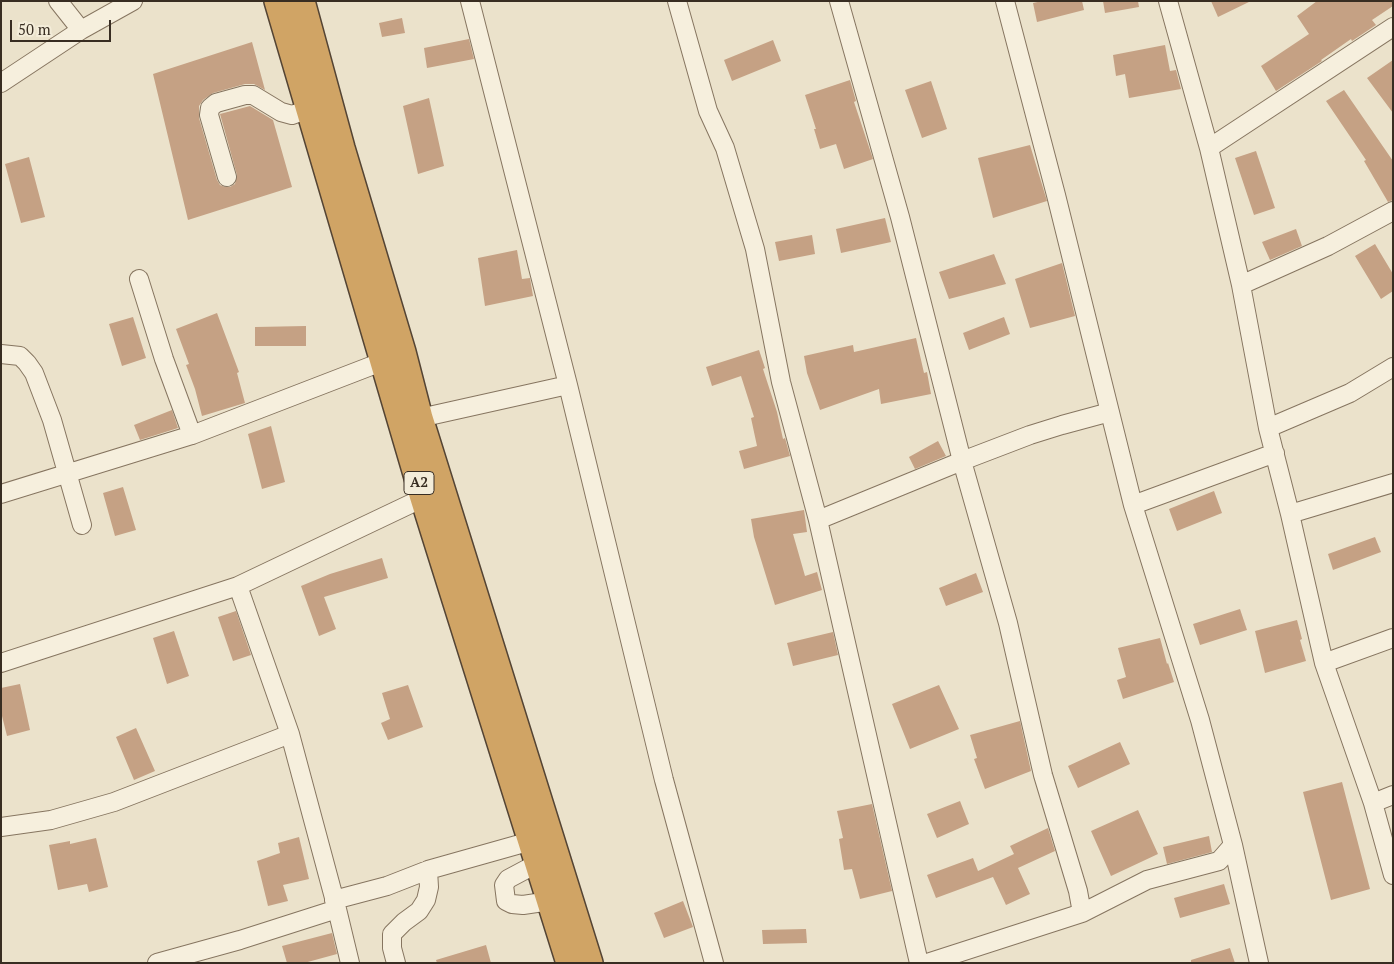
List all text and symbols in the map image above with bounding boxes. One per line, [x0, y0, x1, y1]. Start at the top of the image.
scale bar [12, 10, 114, 42]
text: 50 m [18, 19, 51, 39]
road number: A2 [404, 472, 434, 494]

